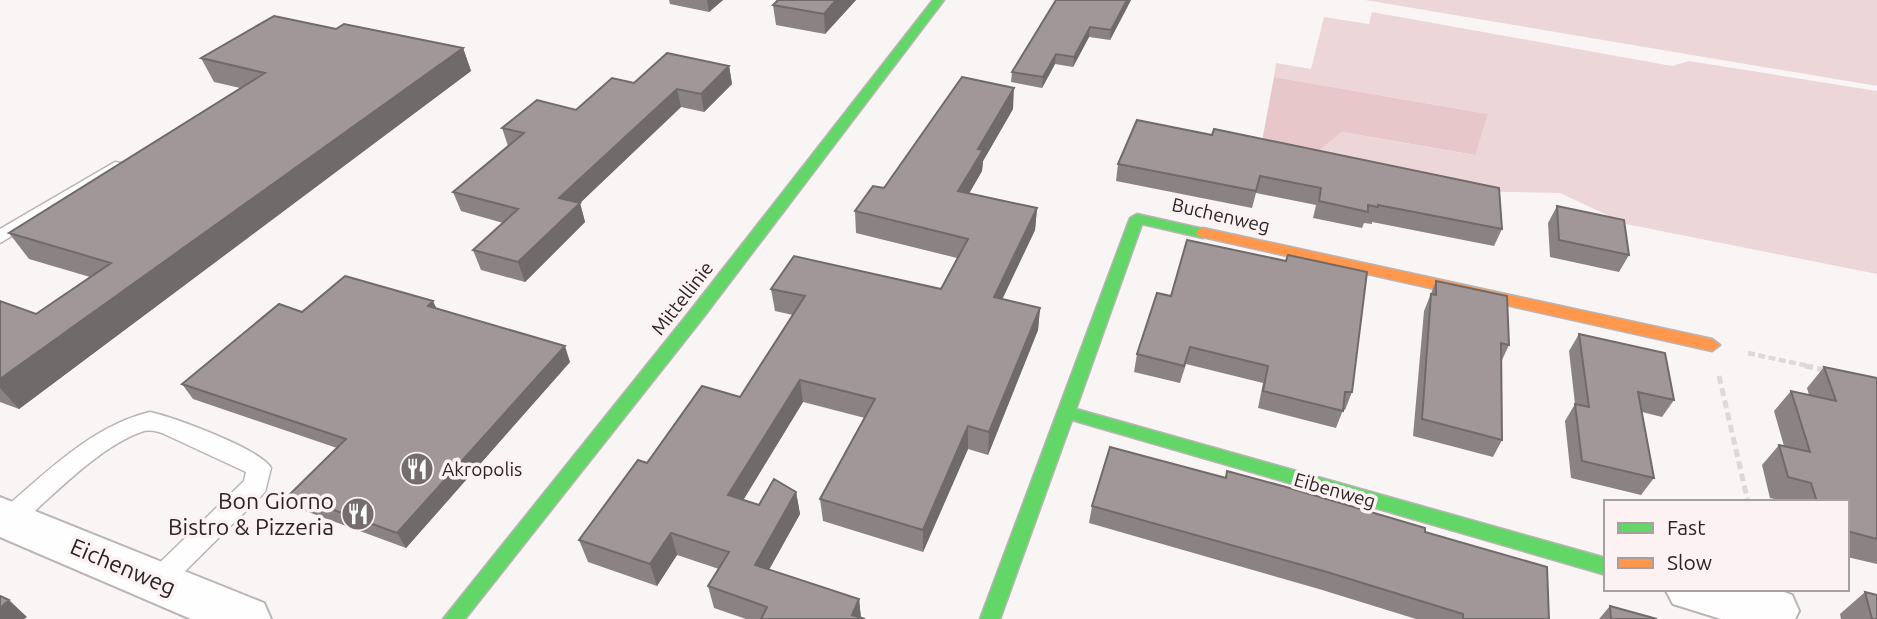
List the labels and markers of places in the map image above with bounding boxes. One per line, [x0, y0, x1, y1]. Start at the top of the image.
restaurant icon: Akropolis [398, 450, 436, 488]
place label: Akropolis [442, 458, 522, 480]
place label: Bon Giorno Bistro & Pizzeria [168, 488, 334, 539]
restaurant icon: Bon Giorno Bistro & Pizzeria [339, 495, 377, 533]

